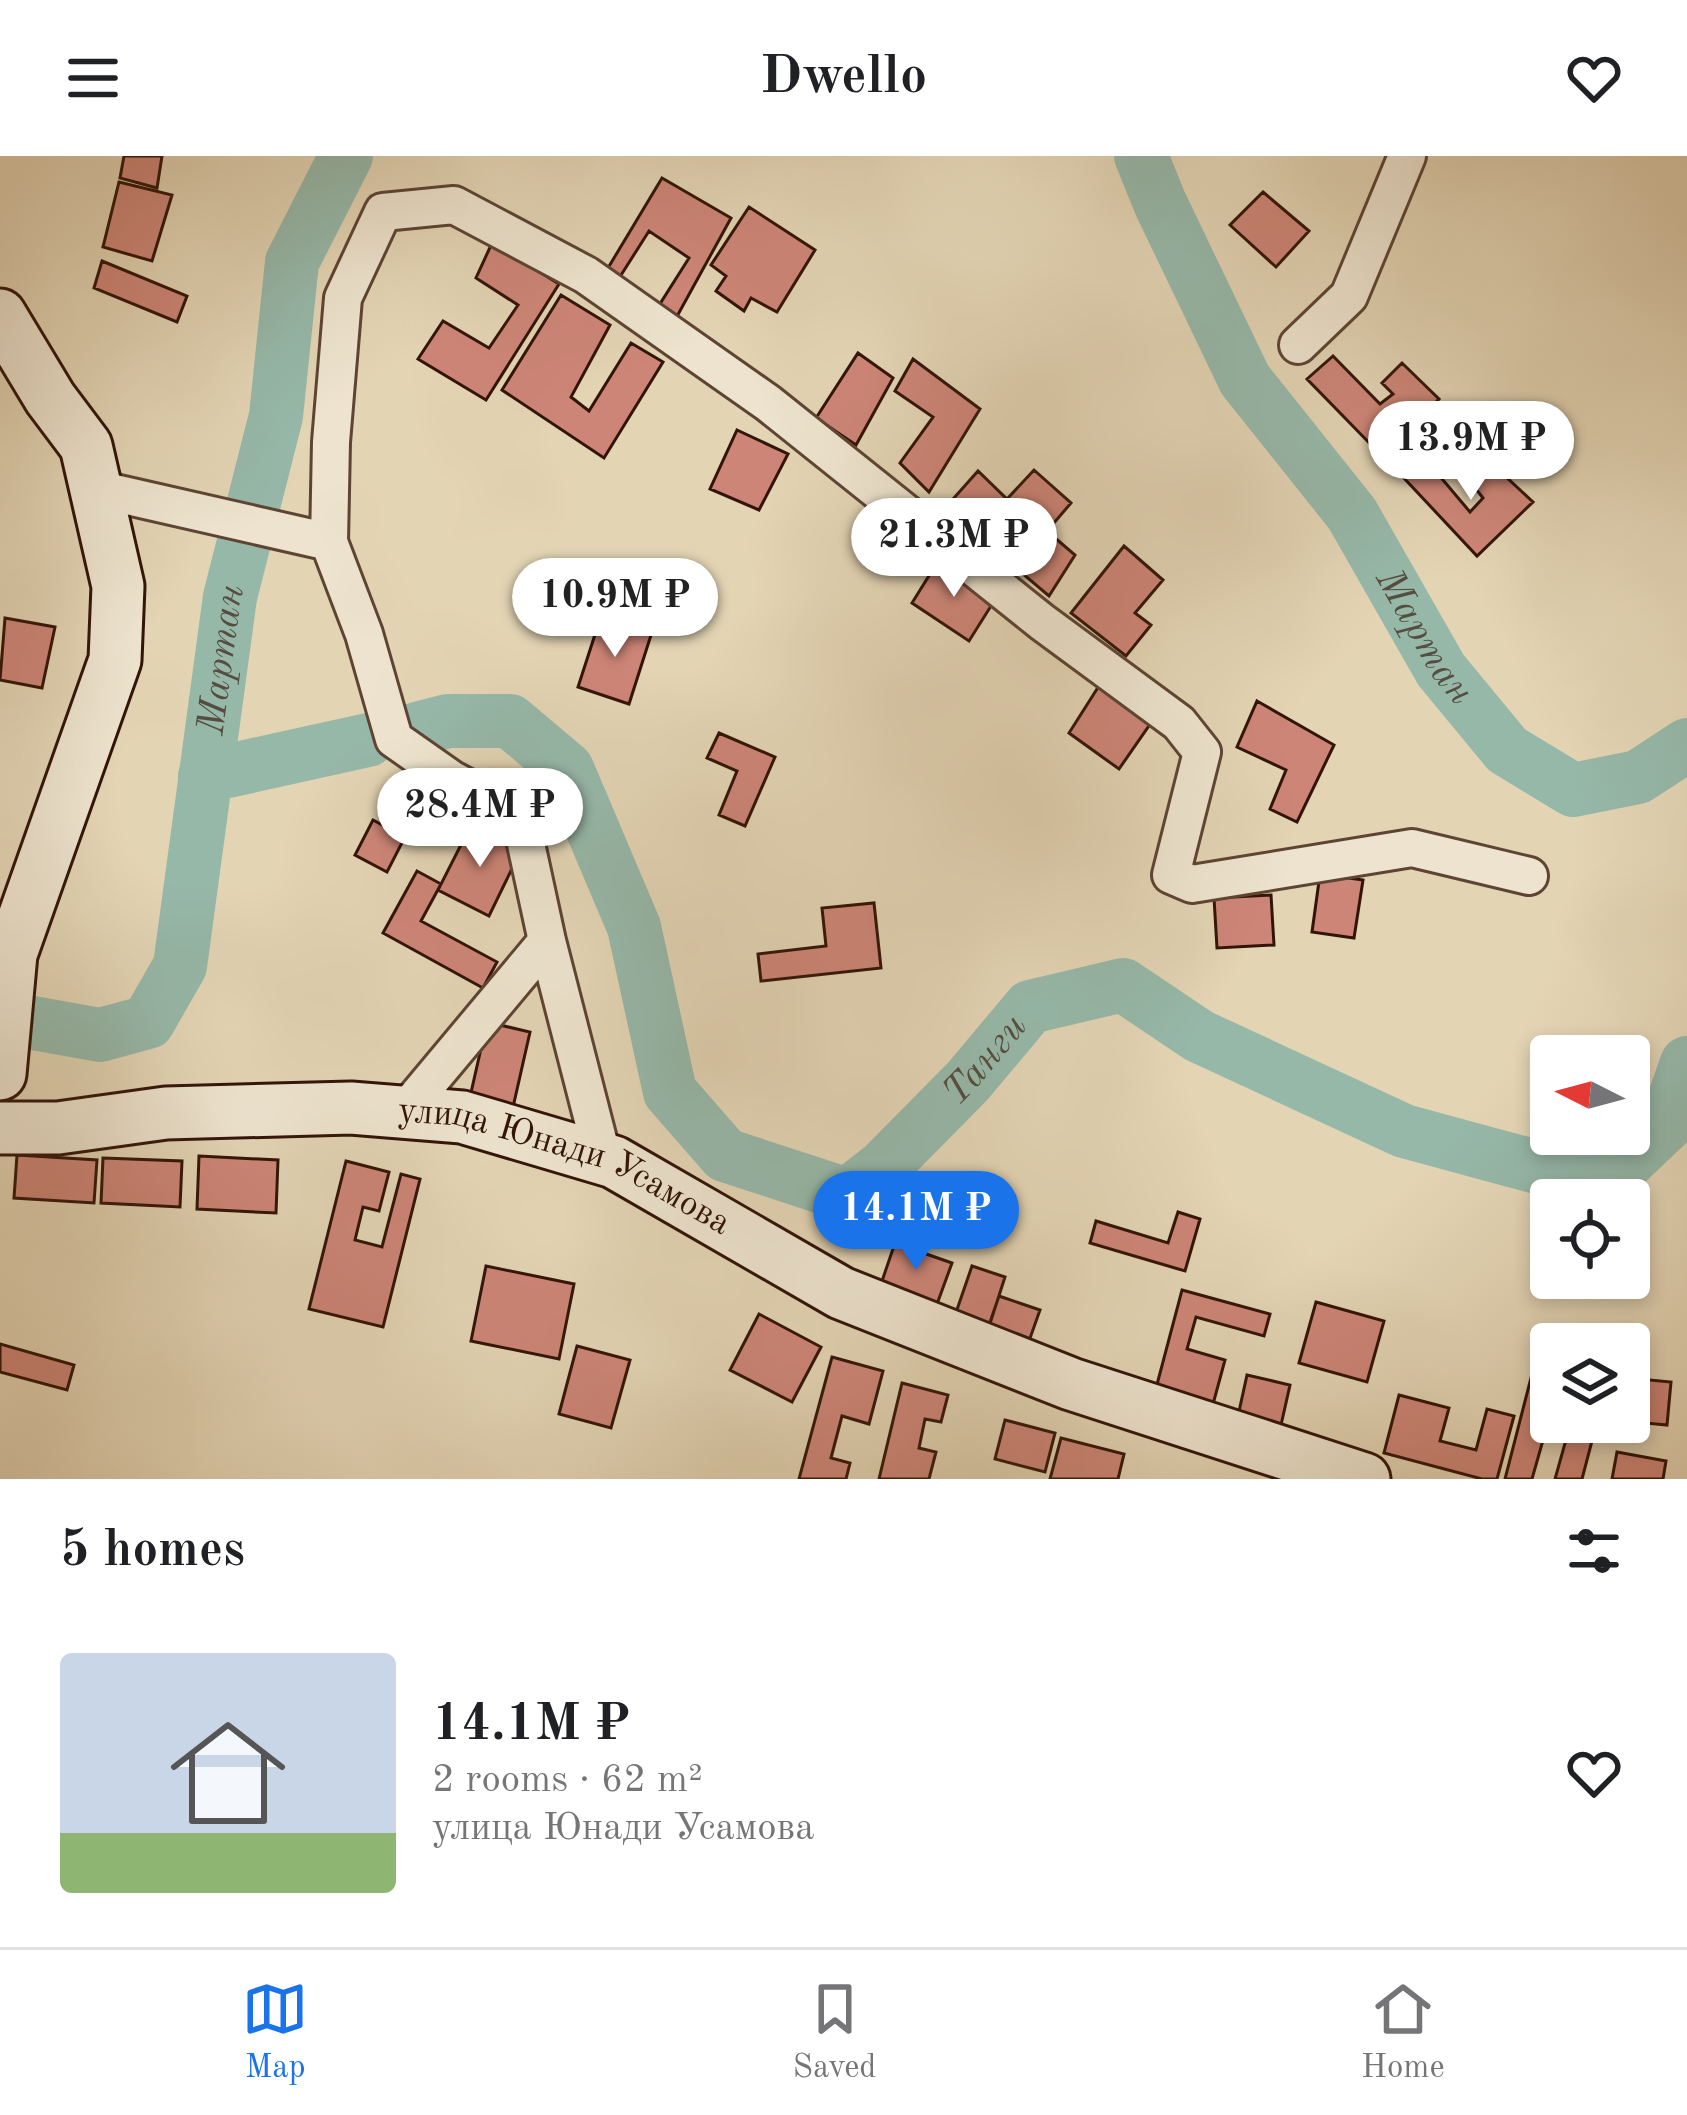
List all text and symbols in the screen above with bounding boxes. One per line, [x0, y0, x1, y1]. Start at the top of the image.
icon: menu [60, 45, 126, 111]
icon: heart [1561, 45, 1627, 111]
text: Dwello [760, 51, 927, 105]
pin: 13.9M ₽ [1360, 401, 1582, 503]
text: 13.9M ₽ [1395, 420, 1547, 459]
pin: 21.3M ₽ [843, 498, 1065, 600]
text: 21.3M ₽ [878, 517, 1030, 556]
pin: 10.9M ₽ [504, 558, 726, 660]
water label: Мартан [1368, 561, 1481, 712]
text: 10.9M ₽ [539, 577, 691, 616]
water label: Мартан [192, 580, 252, 738]
pin: 28.4M ₽ [369, 768, 591, 870]
text: 28.4M ₽ [404, 787, 556, 826]
water label: Танги [936, 1007, 1035, 1113]
north arrow [1530, 1035, 1650, 1155]
map controls [1530, 1035, 1650, 1443]
street label: улица Юнади Усамова [397, 1094, 736, 1243]
pin: 14.1M ₽ [805, 1171, 1027, 1273]
button: locate [1530, 1179, 1650, 1299]
text: 14.1M ₽ [840, 1190, 992, 1229]
button: layers [1530, 1323, 1650, 1443]
icon: filters [1561, 1518, 1627, 1584]
text: 5 homes [60, 1526, 245, 1577]
text: 14.1M ₽ [432, 1700, 631, 1751]
icon: home [156, 1701, 300, 1845]
icon: heart [1561, 1740, 1627, 1806]
text: 2 rooms · 62 m² [432, 1761, 703, 1800]
text: улица Юнади Усамова [432, 1809, 815, 1848]
tab: Map [242, 1976, 308, 2089]
tab: Saved [793, 1976, 877, 2089]
tab: Home [1361, 1976, 1445, 2089]

